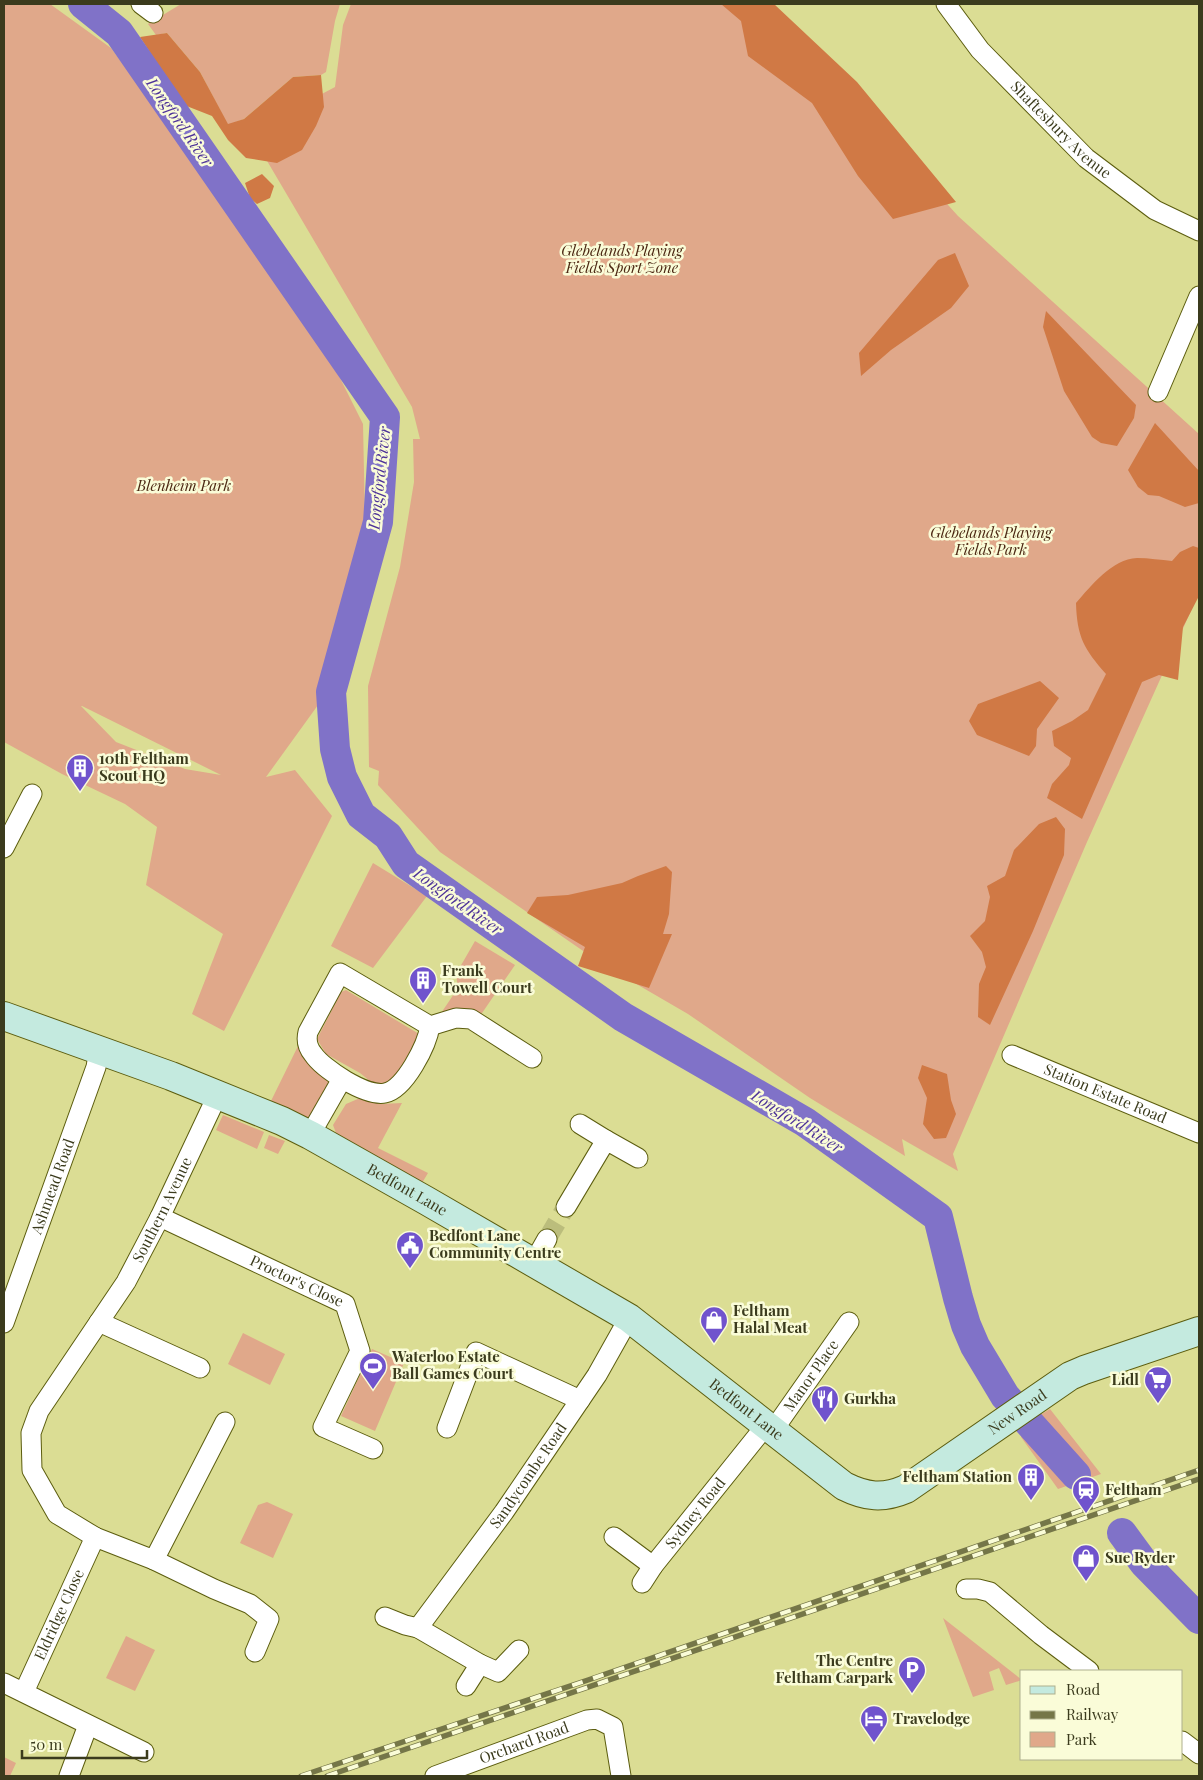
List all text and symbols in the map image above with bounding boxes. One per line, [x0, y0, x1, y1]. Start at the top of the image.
water label: Longford River [142, 72, 219, 171]
street label: Shaftesbury Avenue [1007, 76, 1116, 183]
park label: Glebelands Playing Fields Sport Zone [561, 240, 684, 277]
water label: Longford River [363, 424, 394, 531]
park label: Blenheim Park [136, 475, 231, 495]
park label: Glebelands Playing Fields Park [930, 522, 1053, 559]
place label: 10th Feltham Scout HQ [99, 748, 189, 785]
building icon: 10th Feltham Scout HQ [65, 753, 95, 792]
water label: Longford River [409, 862, 508, 940]
place label: Frank Towell Court [442, 960, 533, 997]
building icon: Frank Towell Court [408, 965, 438, 1004]
street label: Station Estate Road [1041, 1059, 1170, 1128]
water label: Longford River [747, 1084, 848, 1158]
street label: Ashmead Road [25, 1135, 79, 1238]
street label: Southern Avenue [127, 1154, 196, 1266]
street label: Bedfont Lane [364, 1158, 451, 1220]
place label: Bedfont Lane Community Centre [429, 1225, 562, 1262]
public building icon: Bedfont Lane Community Centre [395, 1230, 425, 1269]
street label: Proctor's Close [247, 1250, 347, 1311]
place label: Feltham Halal Meat [733, 1300, 808, 1337]
shop icon: Feltham Halal Meat [699, 1305, 729, 1344]
street label: Manor Place [778, 1335, 843, 1415]
place label: Waterloo Estate Ball Games Court [391, 1346, 514, 1383]
sports icon: Waterloo Estate Ball Games Court [358, 1351, 388, 1390]
supermarket icon: Lidl [1143, 1365, 1173, 1404]
place label: Lidl [1111, 1369, 1139, 1389]
street label: Bedfont Lane [705, 1373, 788, 1444]
restaurant icon: Gurkha [810, 1384, 840, 1423]
street label: New Road [984, 1384, 1050, 1439]
place label: Gurkha [844, 1388, 896, 1408]
street label: Sandycombe Road [484, 1418, 571, 1532]
building icon: Feltham Station [1016, 1462, 1046, 1501]
place label: Feltham Station [903, 1466, 1013, 1486]
street label: Sydney Road [660, 1473, 729, 1552]
station icon: Feltham [1071, 1475, 1101, 1514]
place label: Feltham [1105, 1479, 1162, 1499]
shop icon: Sue Ryder [1071, 1543, 1101, 1582]
place label: Sue Ryder [1105, 1547, 1175, 1567]
street label: Eldridge Close [29, 1566, 88, 1663]
place label: The Centre Feltham Carpark [776, 1650, 893, 1687]
parking icon: The Centre Feltham Carpark [897, 1655, 927, 1694]
legend [1020, 1670, 1183, 1760]
text: Road [1066, 1679, 1100, 1699]
hotel icon: Travelodge [859, 1704, 889, 1743]
text: Railway [1066, 1704, 1119, 1724]
place label: Travelodge [893, 1708, 971, 1728]
street label: Orchard Road [476, 1716, 572, 1768]
scale bar [22, 1728, 148, 1760]
text: Park [1066, 1729, 1098, 1749]
text: 50 m [30, 1734, 63, 1754]

